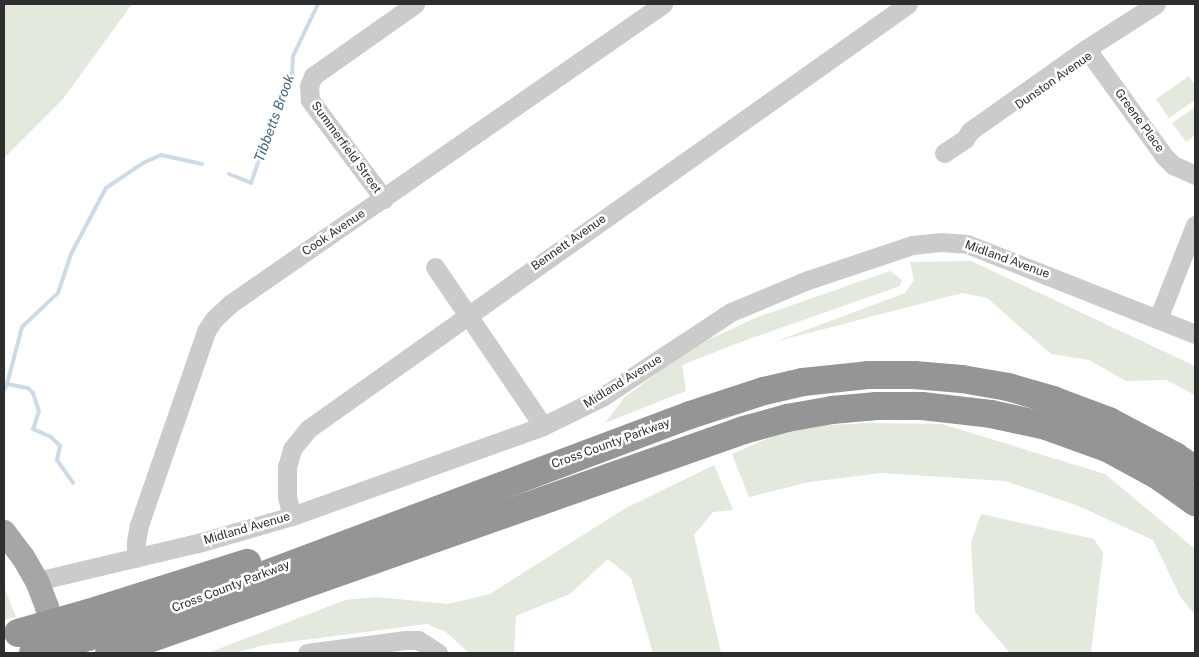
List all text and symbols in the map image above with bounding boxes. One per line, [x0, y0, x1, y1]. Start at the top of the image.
street label: Dunston Avenue [1013, 49, 1095, 113]
water label: Tibbetts Brook [250, 72, 298, 164]
street label: Greene Place [1111, 87, 1167, 155]
street label: Summerfield Street [308, 99, 384, 197]
street label: Cook Avenue [300, 207, 368, 259]
street label: Bennett Avenue [529, 212, 609, 274]
street label: Midland Avenue [963, 238, 1051, 282]
street label: Midland Avenue [581, 352, 665, 412]
street label: Cross County Parkway [550, 416, 672, 472]
street label: Midland Avenue [202, 510, 292, 548]
street label: Cross County Parkway [170, 558, 292, 616]

